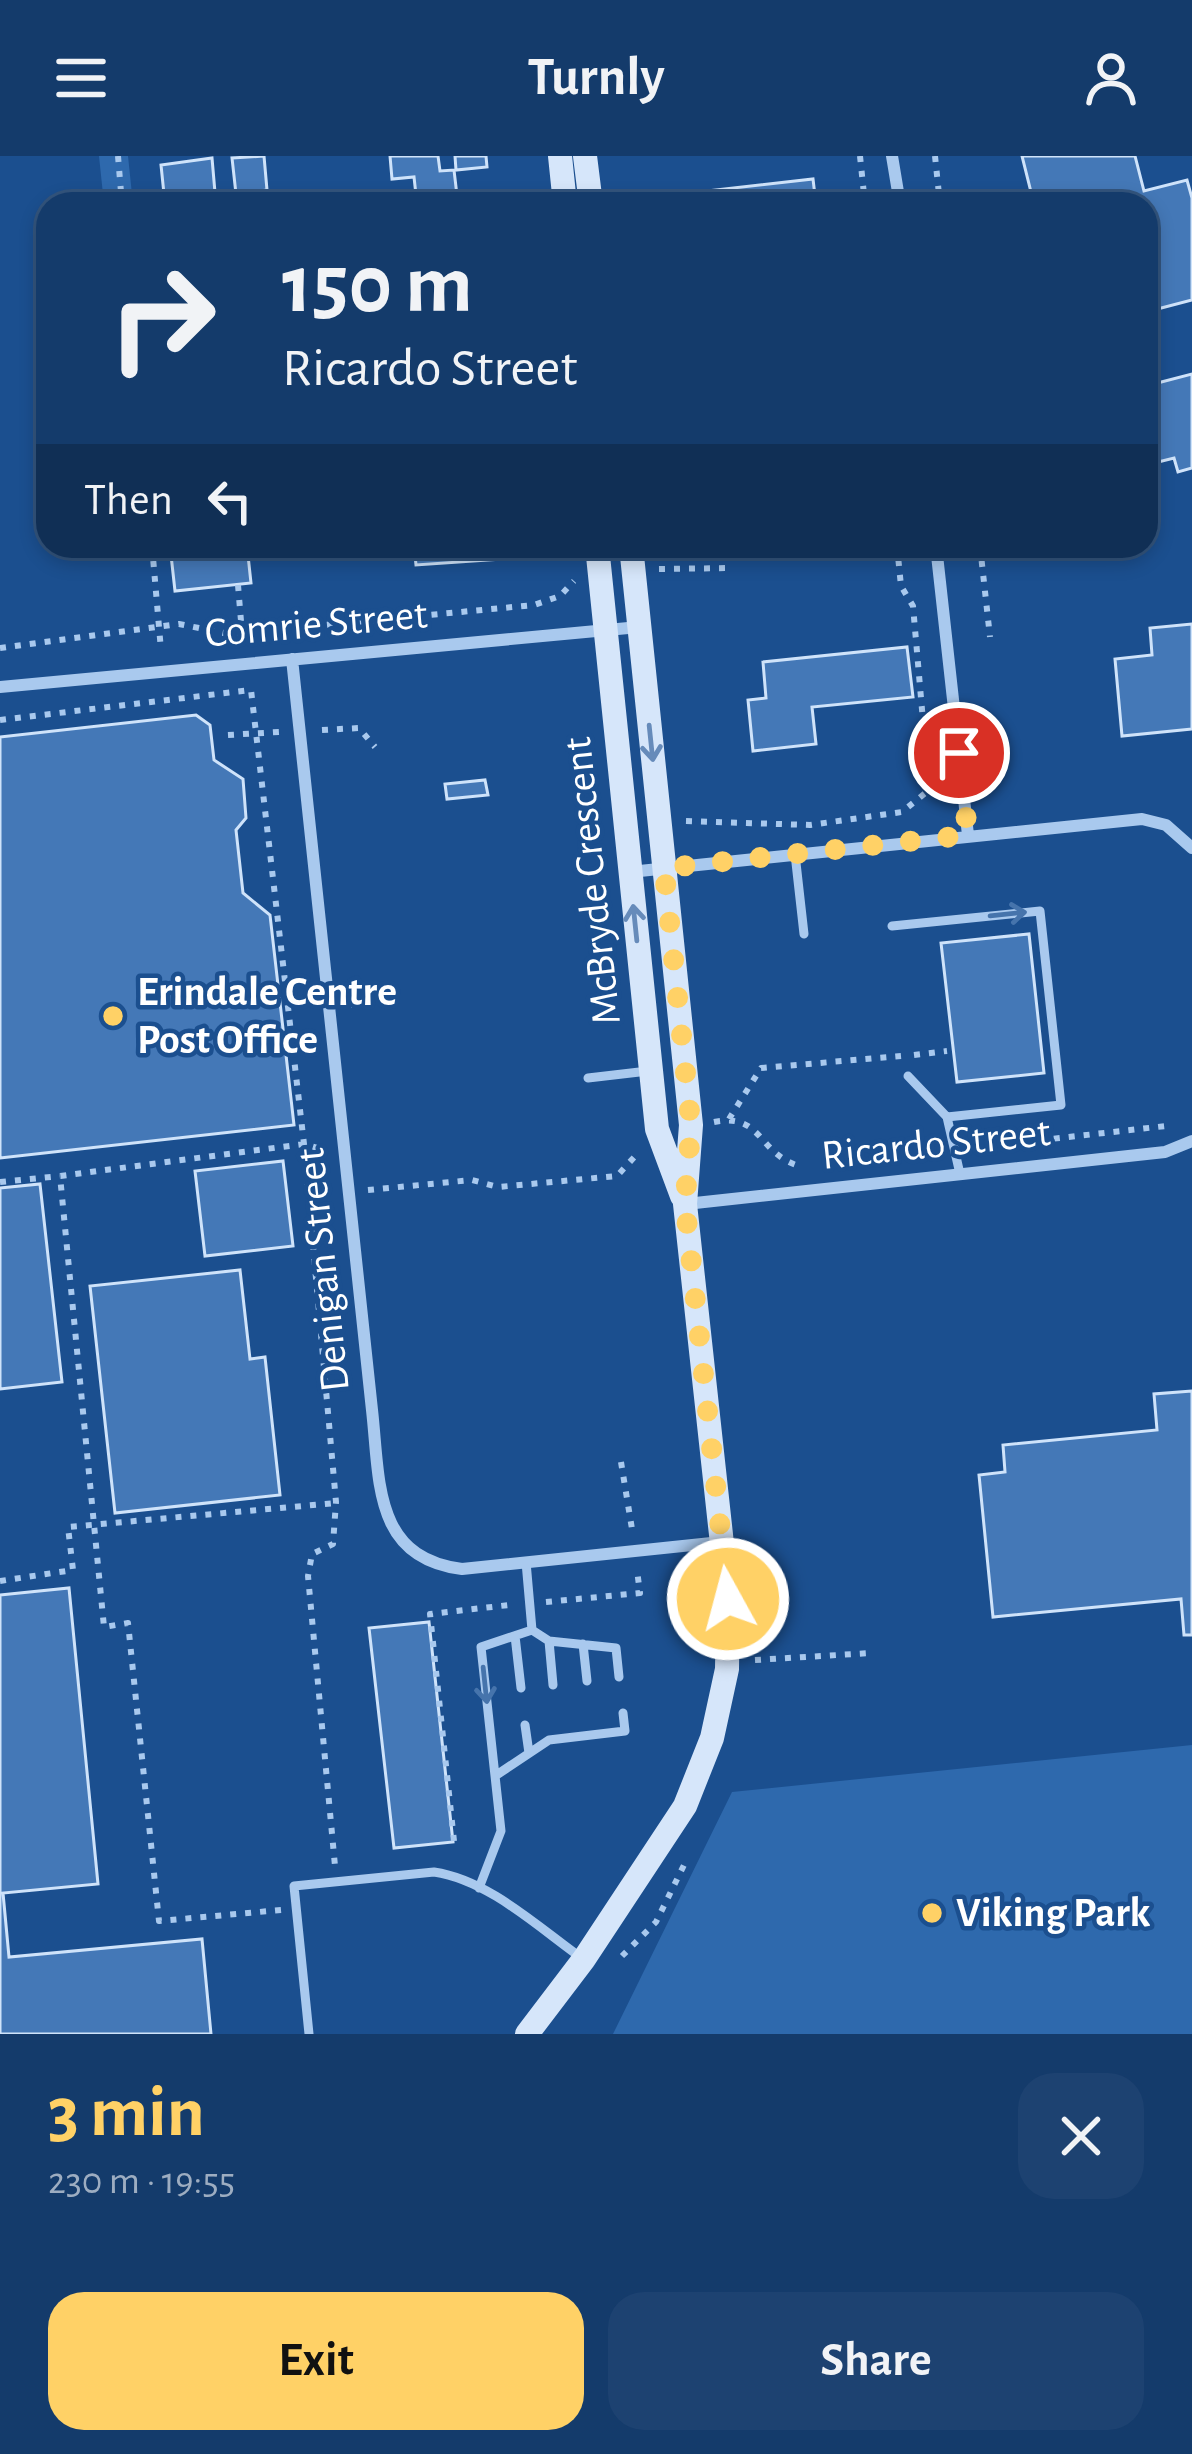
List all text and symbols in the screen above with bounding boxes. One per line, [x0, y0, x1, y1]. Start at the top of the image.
icon: menu [48, 45, 114, 111]
icon: person [1078, 45, 1144, 111]
text: Turnly [527, 51, 665, 105]
icon: right [84, 240, 240, 396]
text: 150 m [282, 244, 473, 328]
text: Ricardo Street [282, 342, 578, 396]
icon: left [197, 468, 263, 534]
text: Then [84, 478, 173, 523]
street label: Comrie Street [203, 593, 429, 655]
pin [908, 702, 1010, 804]
icon: arrive [926, 720, 992, 786]
one-way arrow [640, 723, 663, 762]
street label: McBryde Crescent [556, 735, 628, 1027]
one-way arrow [988, 902, 1027, 925]
one-way arrow [623, 904, 646, 943]
place label: Erindale Centre Post Office [137, 971, 397, 1061]
marker: Erindale Centre Post Office [100, 1003, 126, 1029]
street label: Ricardo Street [819, 1111, 1053, 1177]
street label: Denigan Street [289, 1146, 357, 1394]
position arrow [665, 1536, 791, 1662]
one-way arrow [475, 1665, 497, 1704]
place label: Viking Park [956, 1892, 1150, 1934]
marker: Viking Park [919, 1900, 945, 1926]
button: close [1018, 2073, 1144, 2199]
text: 3 min [48, 2077, 205, 2149]
text: 230 m · 19:55 [48, 2162, 235, 2201]
button: Exit [48, 2292, 584, 2430]
button: Share [608, 2292, 1144, 2430]

